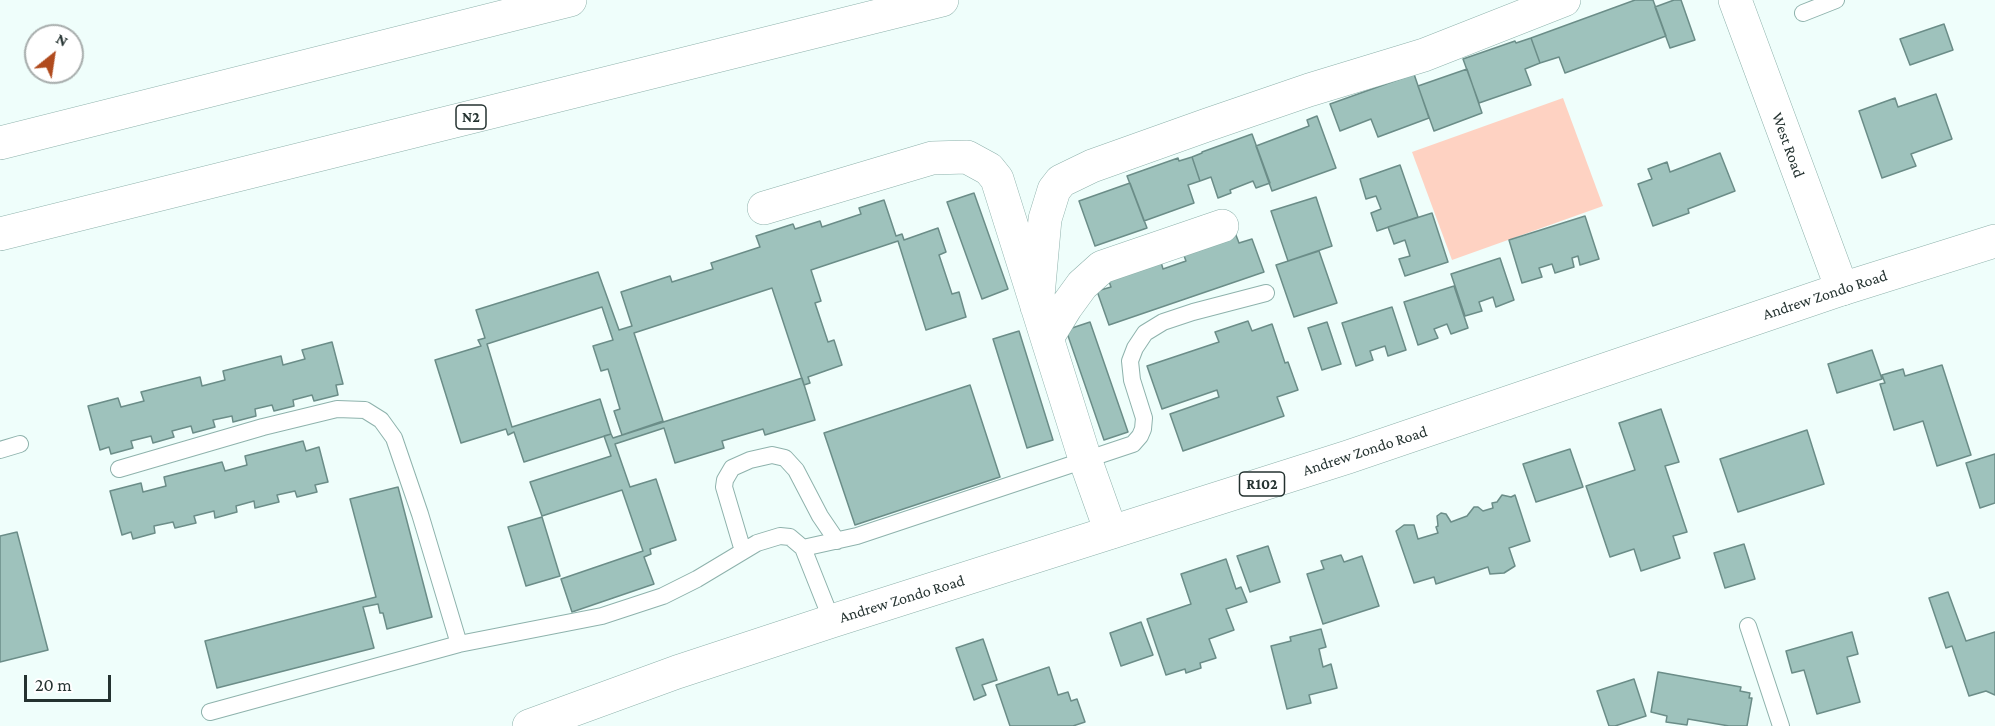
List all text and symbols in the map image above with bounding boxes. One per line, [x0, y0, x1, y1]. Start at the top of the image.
north arrow [24, 24, 84, 84]
text: N [53, 30, 71, 50]
road number: N2 [456, 105, 486, 129]
street label: West Road [1767, 110, 1809, 180]
street label: Andrew Zondo Road [1760, 266, 1890, 324]
street label: Andrew Zondo Road [1300, 422, 1430, 480]
road number: R102 [1240, 472, 1284, 496]
street label: Andrew Zondo Road [837, 571, 967, 627]
scale bar [27, 663, 114, 701]
text: 20 m [35, 675, 72, 695]

